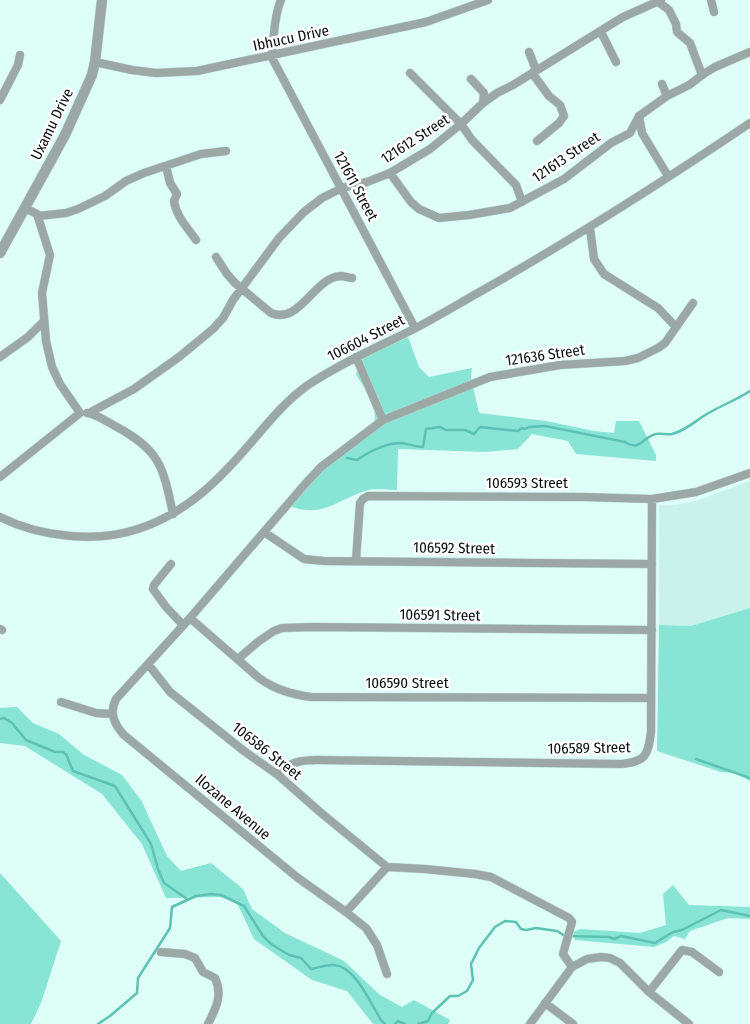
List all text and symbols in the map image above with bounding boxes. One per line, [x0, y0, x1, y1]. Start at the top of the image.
street label: Ibhucu Drive [251, 21, 331, 55]
street label: Uxamu Drive [27, 85, 77, 163]
street label: 121612 Street [378, 110, 453, 168]
street label: 121613 Street [529, 128, 603, 186]
street label: 121611 Street [330, 148, 382, 224]
street label: 106604 Street [324, 311, 408, 365]
street label: 121636 Street [504, 341, 586, 369]
street label: 106593 Street [486, 474, 568, 492]
street label: 106592 Street [413, 538, 495, 558]
street label: 106591 Street [399, 605, 481, 625]
street label: 106590 Street [365, 674, 449, 692]
street label: 106586 Street [229, 718, 305, 784]
street label: 106589 Street [547, 738, 631, 758]
street label: Ilozane Avenue [192, 770, 274, 844]

